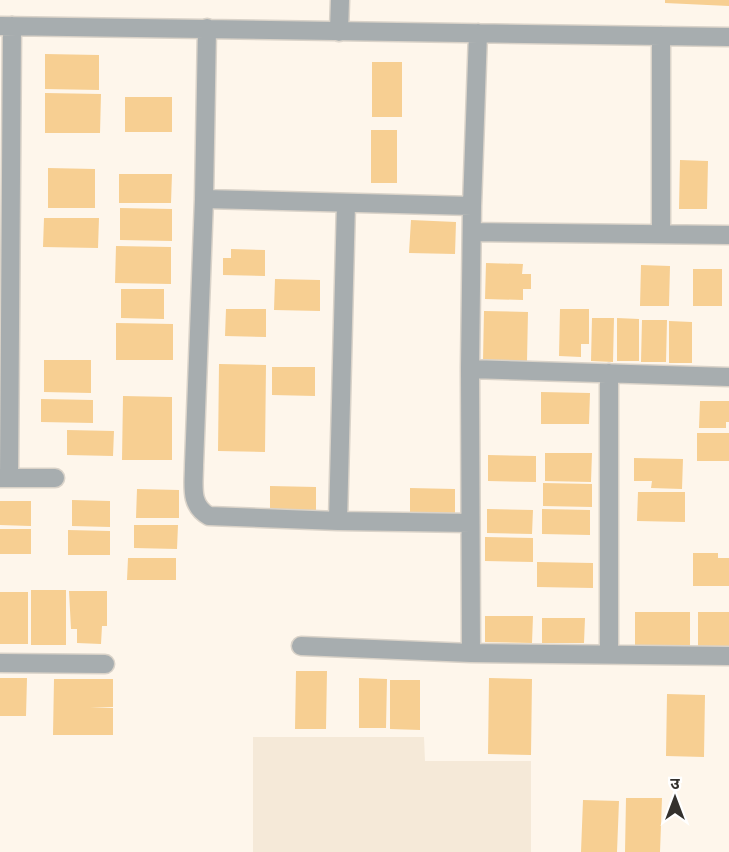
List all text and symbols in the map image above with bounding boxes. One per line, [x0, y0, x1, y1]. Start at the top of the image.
north arrow [645, 768, 705, 828]
text: उ [670, 774, 680, 793]

